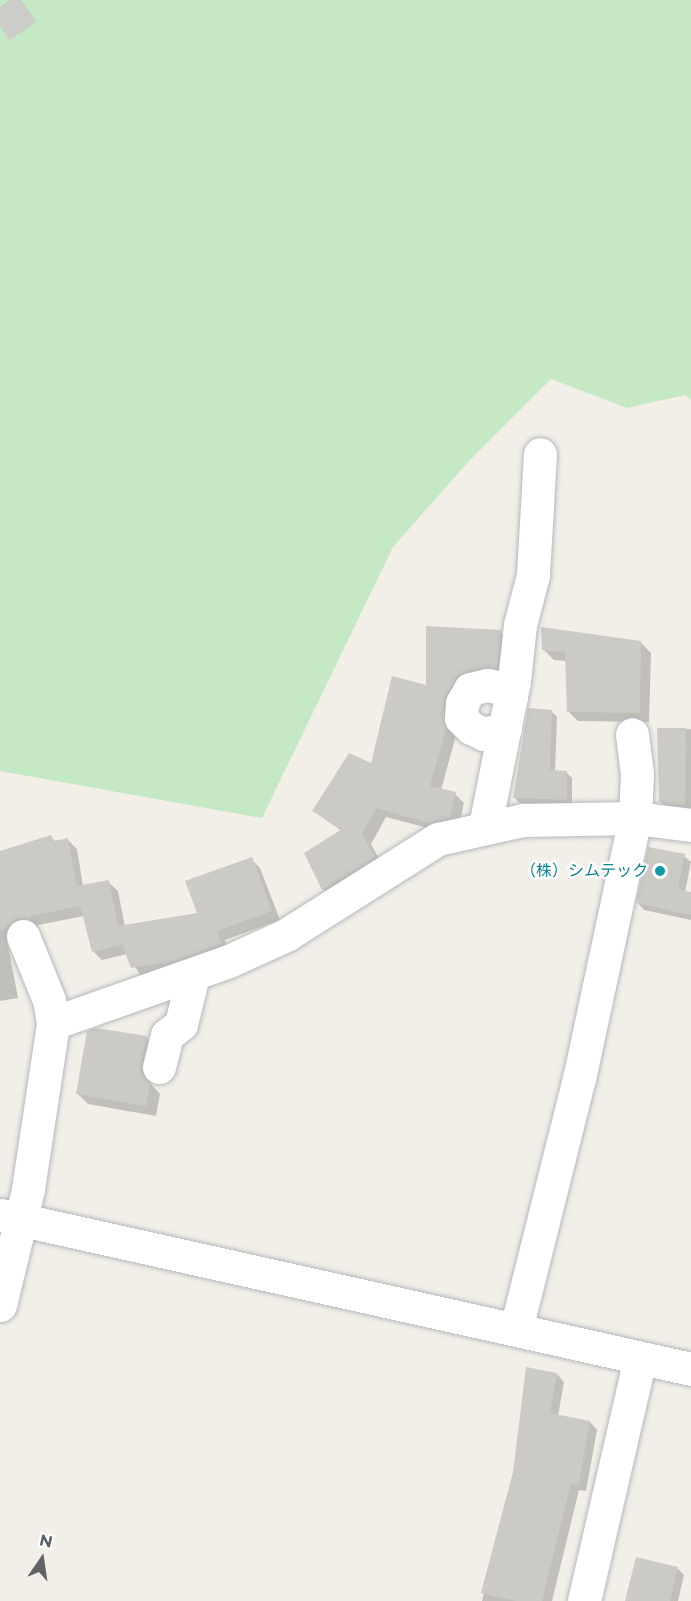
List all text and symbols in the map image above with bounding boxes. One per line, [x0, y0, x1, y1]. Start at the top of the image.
place label: （株）シムテック [520, 861, 648, 881]
marker: （株）シムテック [653, 864, 667, 878]
north arrow [12, 1529, 72, 1589]
text: N [38, 1530, 55, 1552]

